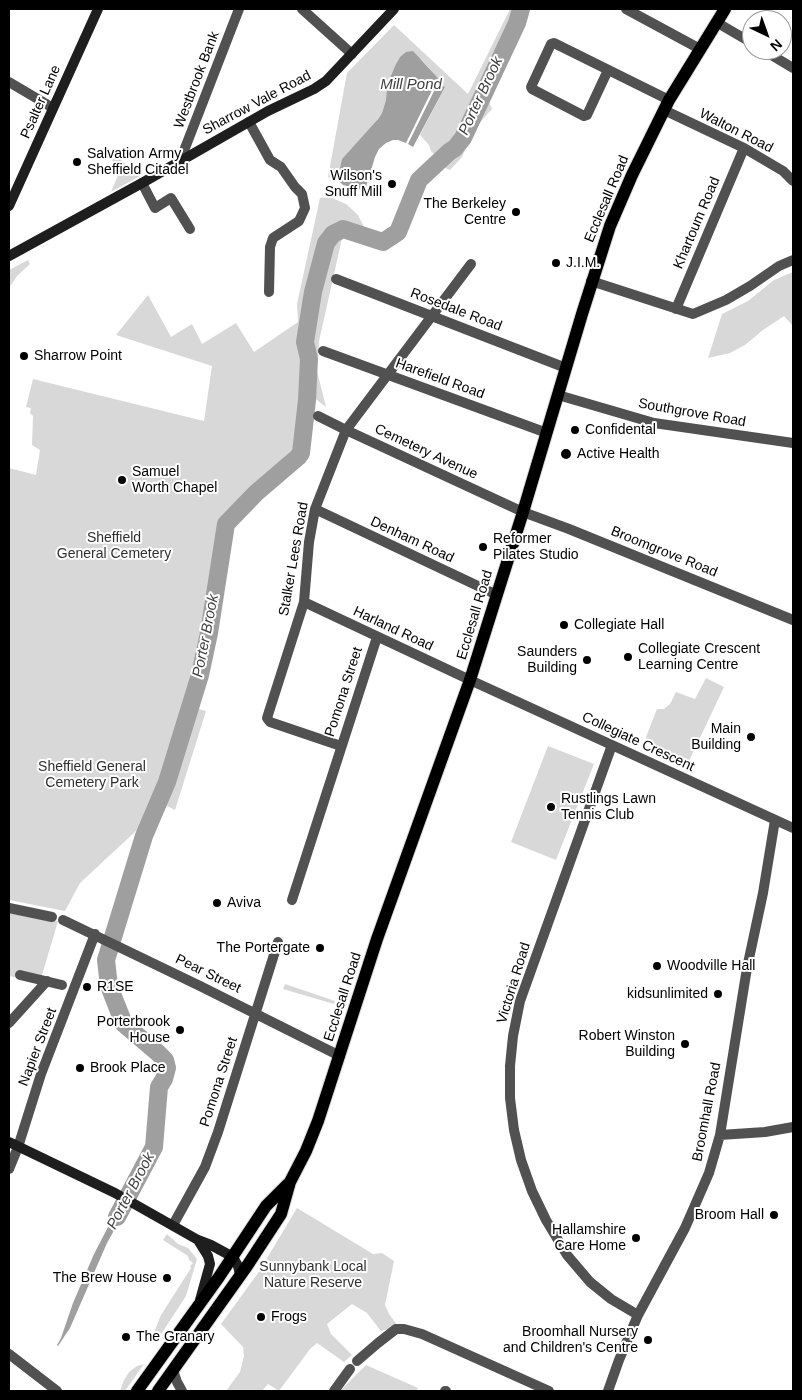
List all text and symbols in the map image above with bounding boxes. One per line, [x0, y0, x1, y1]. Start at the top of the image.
north arrow [742, 10, 792, 60]
street label: Westbrook Bank [171, 29, 223, 131]
text: N [767, 36, 785, 55]
water label: Porter Brook [455, 54, 507, 138]
street label: Psalter Lane [17, 63, 65, 141]
street label: Sharrow Vale Road [200, 67, 314, 139]
water label: Mill Pond [380, 76, 442, 94]
street label: Walton Road [696, 105, 776, 157]
place label: Salvation Army Sheffield Citadel [87, 146, 189, 178]
street label: Ecclesall Road [581, 153, 633, 245]
marker: Salvation Army Sheffield Citadel [71, 156, 83, 168]
place label: Wilson's Snuff Mill [325, 168, 382, 200]
street label: Khartoum Road [670, 175, 724, 271]
marker: Wilson's Snuff Mill [386, 178, 398, 190]
place label: The Berkeley Centre [424, 196, 506, 228]
marker: The Berkeley Centre [510, 206, 522, 218]
place label: J.I.M. [566, 255, 600, 271]
marker: J.I.M. [550, 257, 562, 269]
street label: Rosedale Road [408, 285, 504, 335]
place label: Sharrow Point [34, 348, 122, 364]
marker: Sharrow Point [18, 350, 30, 362]
street label: Harefield Road [393, 355, 487, 403]
street label: Southgrove Road [637, 395, 747, 431]
street label: Cemetery Avenue [372, 421, 480, 483]
place label: Confidental [585, 422, 656, 438]
marker: Confidental [569, 424, 581, 436]
place label: Active Health [577, 446, 659, 462]
marker: Active Health [559, 447, 573, 461]
place label: Samuel Worth Chapel [132, 464, 217, 497]
marker: Samuel Worth Chapel [116, 474, 128, 486]
street label: Stalker Lees Road [276, 501, 312, 617]
street label: Denham Road [368, 513, 456, 567]
street label: Broomgrove Road [608, 523, 720, 581]
park label: Sheffield General Cemetery [57, 530, 171, 562]
place label: Reformer Pilates Studio [493, 531, 579, 564]
marker: Reformer Pilates Studio [477, 541, 489, 553]
street label: Ecclesall Road [453, 568, 497, 662]
water label: Porter Brook [189, 593, 223, 679]
street label: Harland Road [350, 603, 436, 655]
place label: Collegiate Hall [574, 617, 664, 633]
marker: Collegiate Hall [558, 619, 570, 631]
place label: Collegiate Crescent Learning Centre [638, 641, 760, 674]
place label: Saunders Building [517, 644, 577, 676]
street label: Pomona Street [322, 645, 366, 739]
marker: Collegiate Crescent Learning Centre [622, 651, 634, 663]
marker: Saunders Building [581, 654, 593, 666]
street label: Collegiate Crescent [579, 709, 697, 775]
place label: Main Building [691, 721, 741, 754]
marker: Main Building [745, 731, 757, 743]
park label: Sheffield General Cemetery Park [38, 759, 146, 792]
place label: Rustlings Lawn Tennis Club [561, 791, 656, 824]
marker: Rustlings Lawn Tennis Club [545, 801, 557, 813]
place label: Aviva [227, 895, 261, 911]
marker: Aviva [211, 897, 223, 909]
place label: The Portergate [217, 940, 310, 956]
street label: Victoria Road [494, 940, 534, 1026]
marker: The Portergate [314, 942, 326, 954]
street label: Ecclesall Road [321, 950, 365, 1044]
street label: Pear Street [172, 951, 244, 997]
place label: Woodville Hall [667, 958, 755, 974]
marker: Woodville Hall [651, 960, 663, 972]
place label: R1SE [97, 979, 134, 995]
marker: R1SE [81, 981, 93, 993]
place label: kidsunlimited [627, 986, 708, 1002]
marker: kidsunlimited [712, 988, 724, 1000]
street label: Napier Street [15, 1005, 61, 1089]
place label: Porterbrook House [97, 1014, 170, 1046]
marker: Porterbrook House [174, 1024, 186, 1036]
place label: Robert Winston Building [579, 1028, 675, 1060]
street label: Pomona Street [197, 1035, 241, 1129]
marker: Robert Winston Building [679, 1038, 691, 1050]
place label: Brook Place [90, 1060, 165, 1076]
street label: Broomhall Road [689, 1061, 725, 1163]
marker: Brook Place [74, 1062, 86, 1074]
water label: Porter Brook [103, 1150, 159, 1232]
place label: Broom Hall [695, 1207, 764, 1223]
marker: Broom Hall [768, 1209, 780, 1221]
place label: Hallamshire Care Home [552, 1222, 626, 1254]
marker: Hallamshire Care Home [630, 1232, 642, 1244]
park label: Sunnybank Local Nature Reserve [259, 1259, 367, 1292]
place label: The Brew House [53, 1270, 157, 1286]
marker: The Brew House [161, 1272, 173, 1284]
place label: Frogs [271, 1309, 307, 1325]
marker: Frogs [255, 1311, 267, 1323]
place label: Broomhall Nursery and Children's Centre [503, 1324, 638, 1356]
place label: The Granary [136, 1329, 215, 1345]
marker: The Granary [120, 1331, 132, 1343]
marker: Broomhall Nursery and Children's Centre [642, 1334, 654, 1346]

